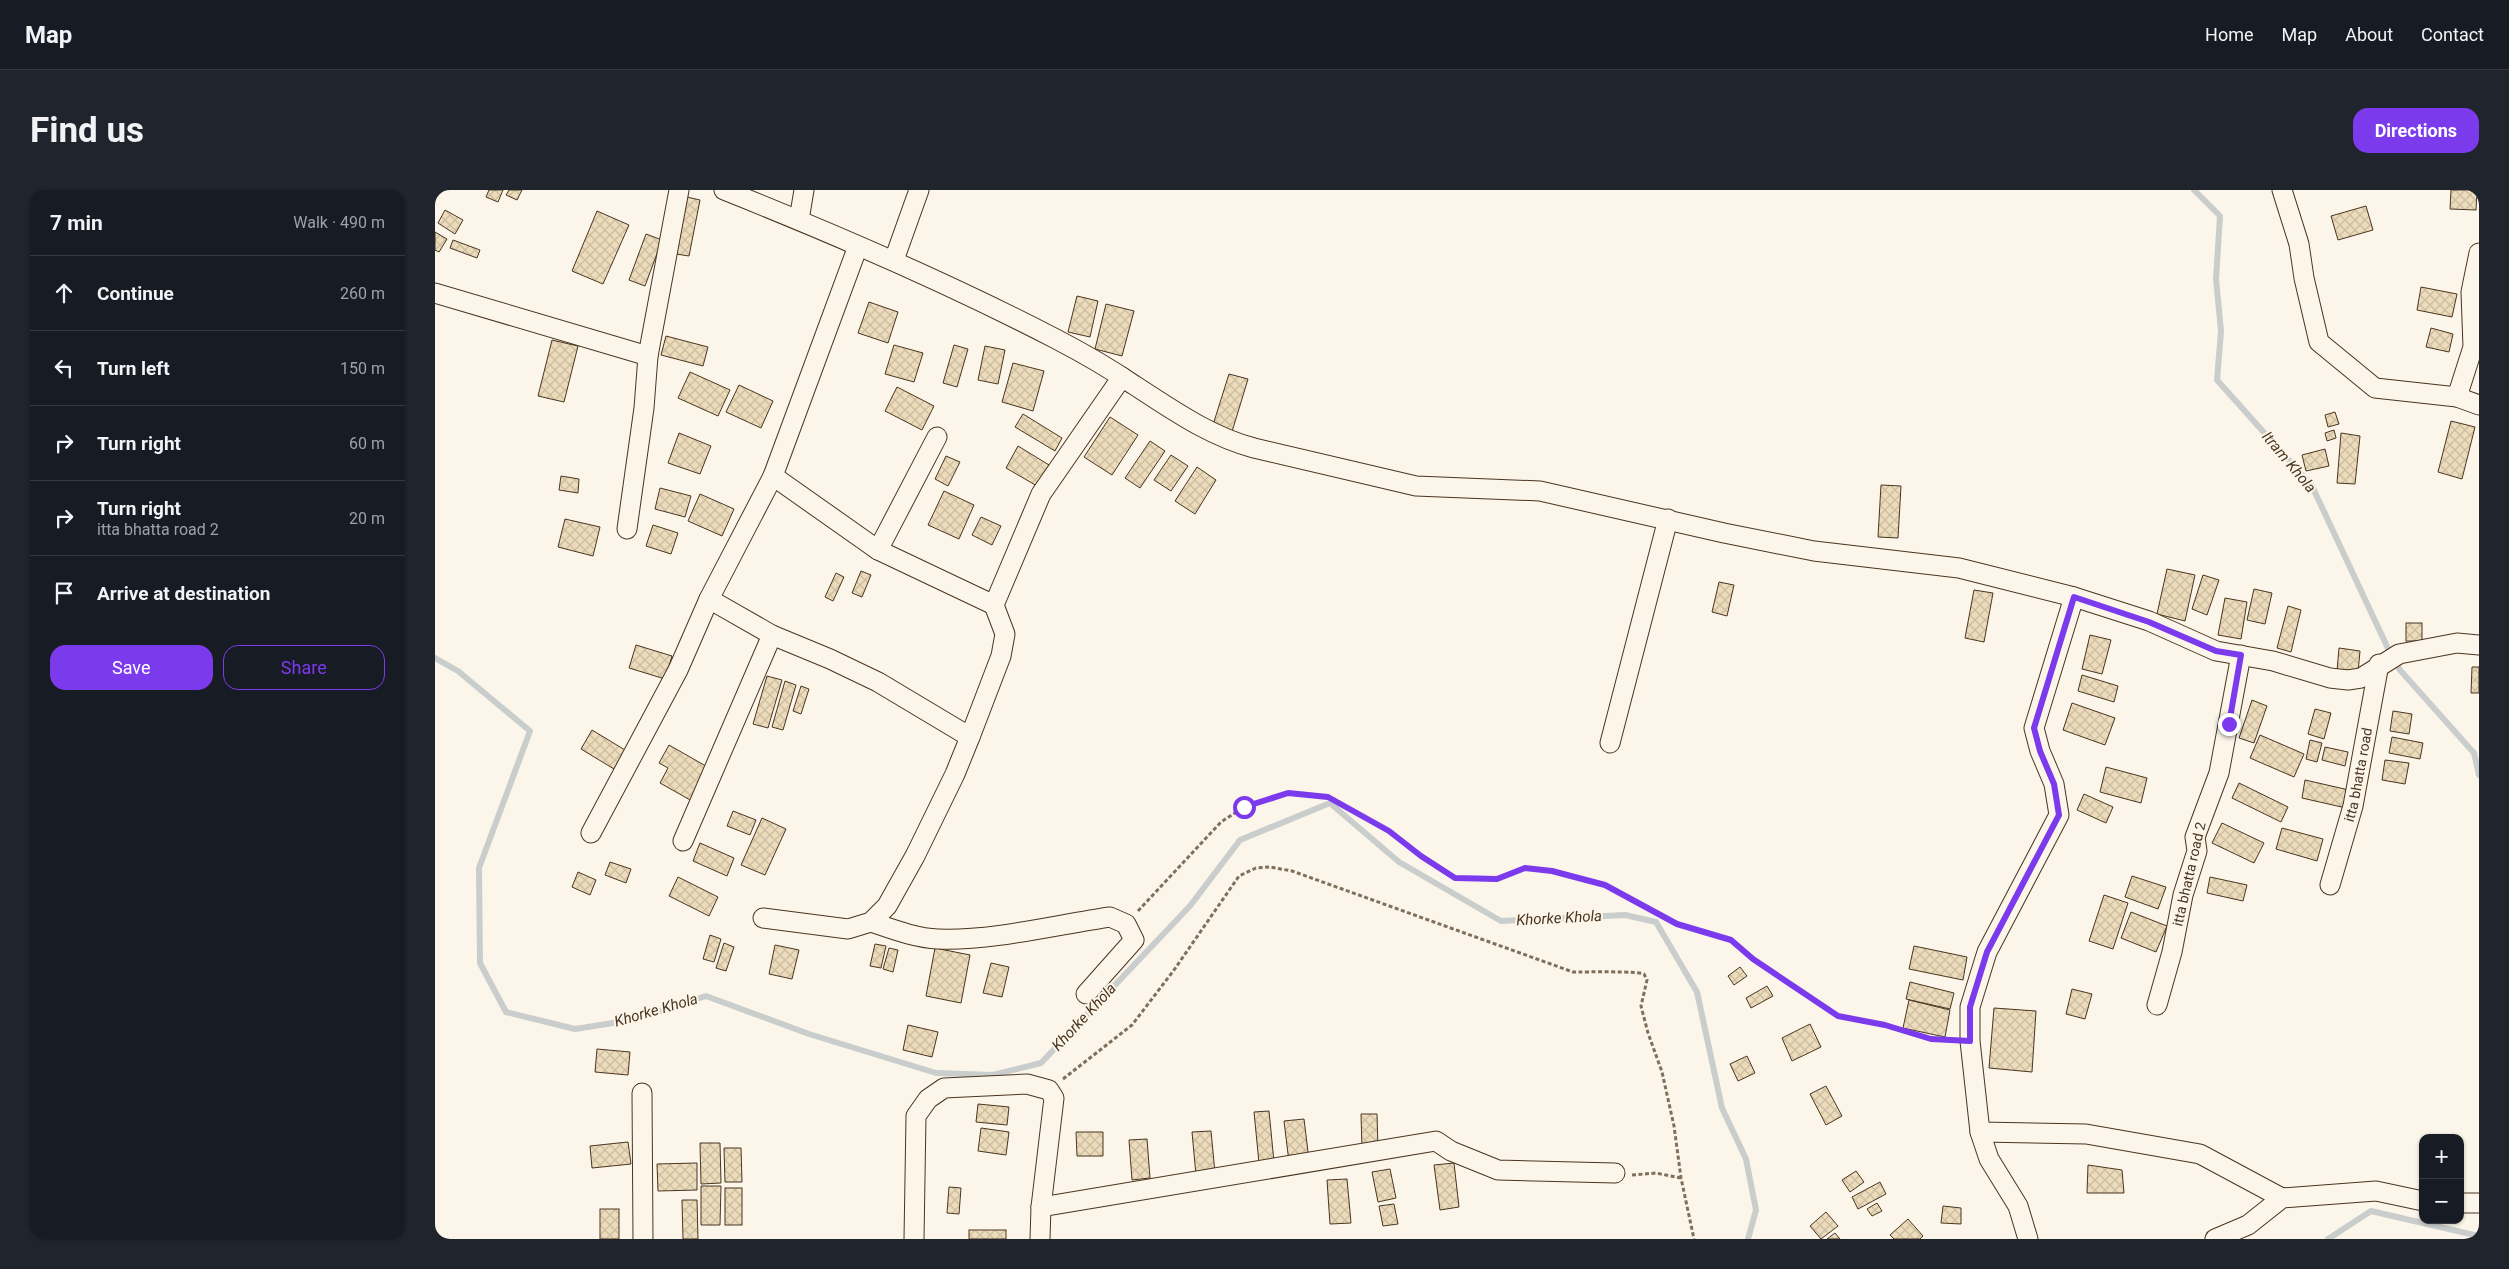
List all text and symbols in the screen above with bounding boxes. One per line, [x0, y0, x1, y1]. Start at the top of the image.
text: Map [25, 21, 72, 49]
text: Home [2205, 24, 2254, 45]
text: Map [2282, 24, 2317, 45]
text: About [2345, 24, 2393, 45]
text: Contact [2421, 24, 2484, 45]
button: Directions [2353, 108, 2479, 153]
text: Find us [30, 110, 144, 151]
text: 7 min [50, 211, 103, 235]
text: Walk · 490 m [293, 213, 385, 232]
icon: ahead [50, 279, 78, 307]
text: Continue [97, 282, 174, 305]
text: 260 m [340, 284, 385, 303]
icon: left [50, 354, 78, 382]
text: Turn left [97, 357, 170, 380]
text: 150 m [340, 359, 385, 378]
water label: Itram Khola [2258, 428, 2320, 496]
icon: right [50, 429, 78, 457]
text: Turn right [97, 432, 181, 455]
text: 60 m [349, 434, 385, 453]
text: Turn right [97, 497, 181, 520]
icon: right [50, 504, 78, 532]
text: 20 m [349, 509, 385, 528]
text: itta bhatta road 2 [97, 520, 219, 539]
icon: arrive [50, 579, 78, 607]
text: Arrive at destination [97, 582, 270, 605]
button: Save [50, 645, 213, 690]
button: Share [223, 645, 385, 690]
route end [2218, 713, 2241, 736]
street label: itta bhatta road [2341, 726, 2375, 824]
route start [1233, 796, 1256, 819]
street label: itta bhatta road 2 [2169, 820, 2209, 928]
water label: Khorke Khola [1516, 907, 1602, 929]
water label: Khorke Khola [1048, 979, 1120, 1055]
water label: Khorke Khola [612, 989, 700, 1030]
map controls [2419, 1134, 2464, 1224]
button: + [2419, 1134, 2464, 1179]
button: − [2419, 1179, 2464, 1224]

